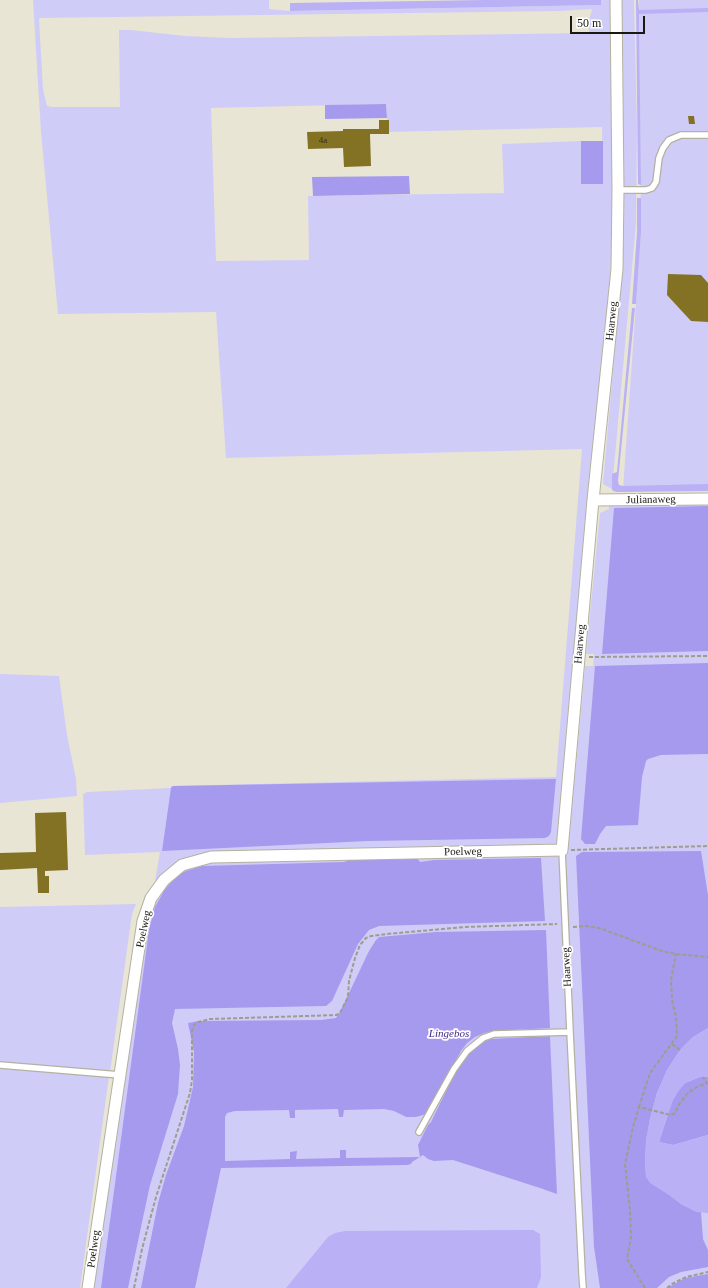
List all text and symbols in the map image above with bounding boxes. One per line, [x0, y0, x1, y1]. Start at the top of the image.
scale bar [572, 8, 647, 34]
text: 50 m [577, 16, 601, 30]
house number: 4a [319, 136, 327, 146]
street label: Haarweg [603, 301, 621, 341]
street label: Julianaweg [626, 493, 676, 507]
street label: Haarweg [572, 624, 588, 664]
street label: Poelweg [444, 845, 482, 859]
street label: Poelweg [134, 909, 154, 949]
street label: Haarweg [559, 947, 575, 987]
park label: Lingebos [429, 1027, 469, 1041]
street label: Poelweg [85, 1229, 103, 1269]

